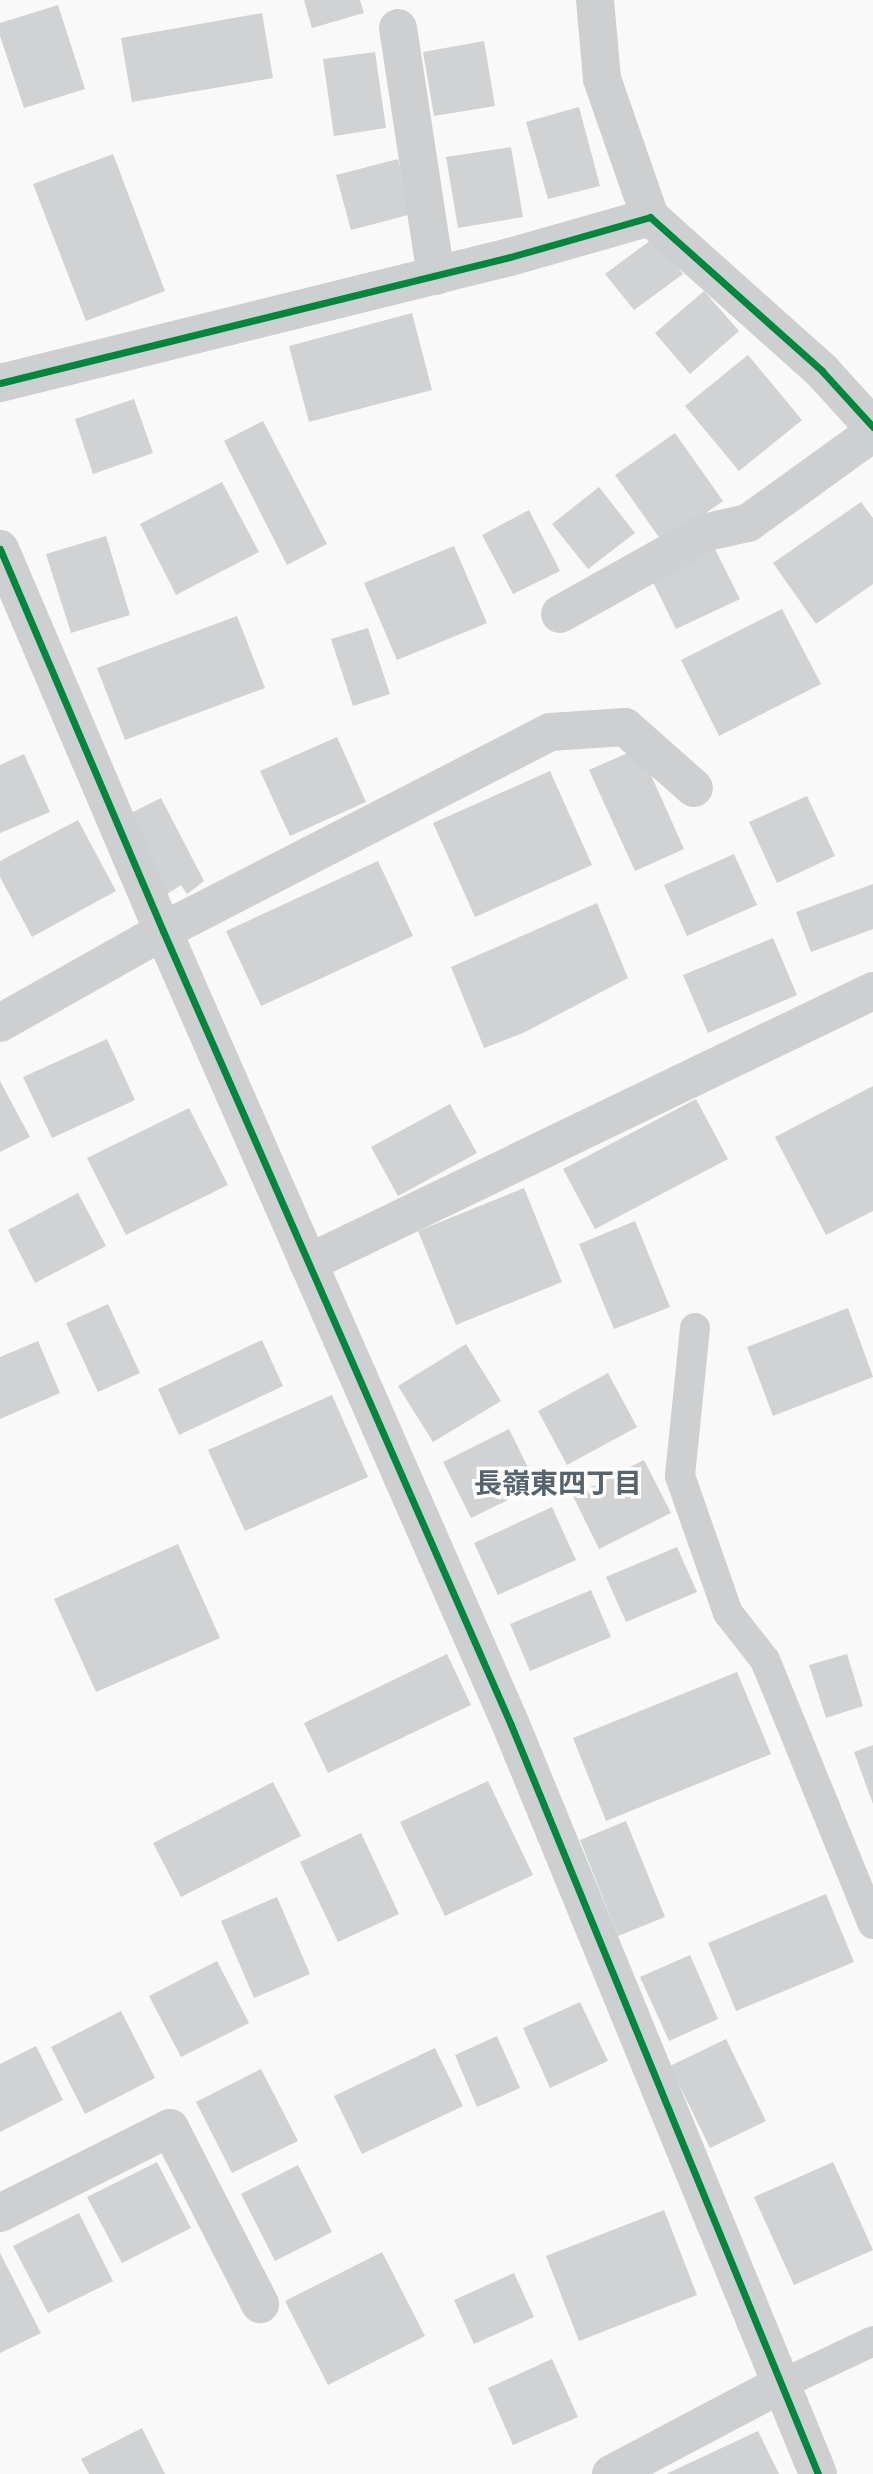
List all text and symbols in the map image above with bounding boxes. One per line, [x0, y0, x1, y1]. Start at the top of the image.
district label: 長嶺東四丁目 [474, 1466, 642, 1500]

